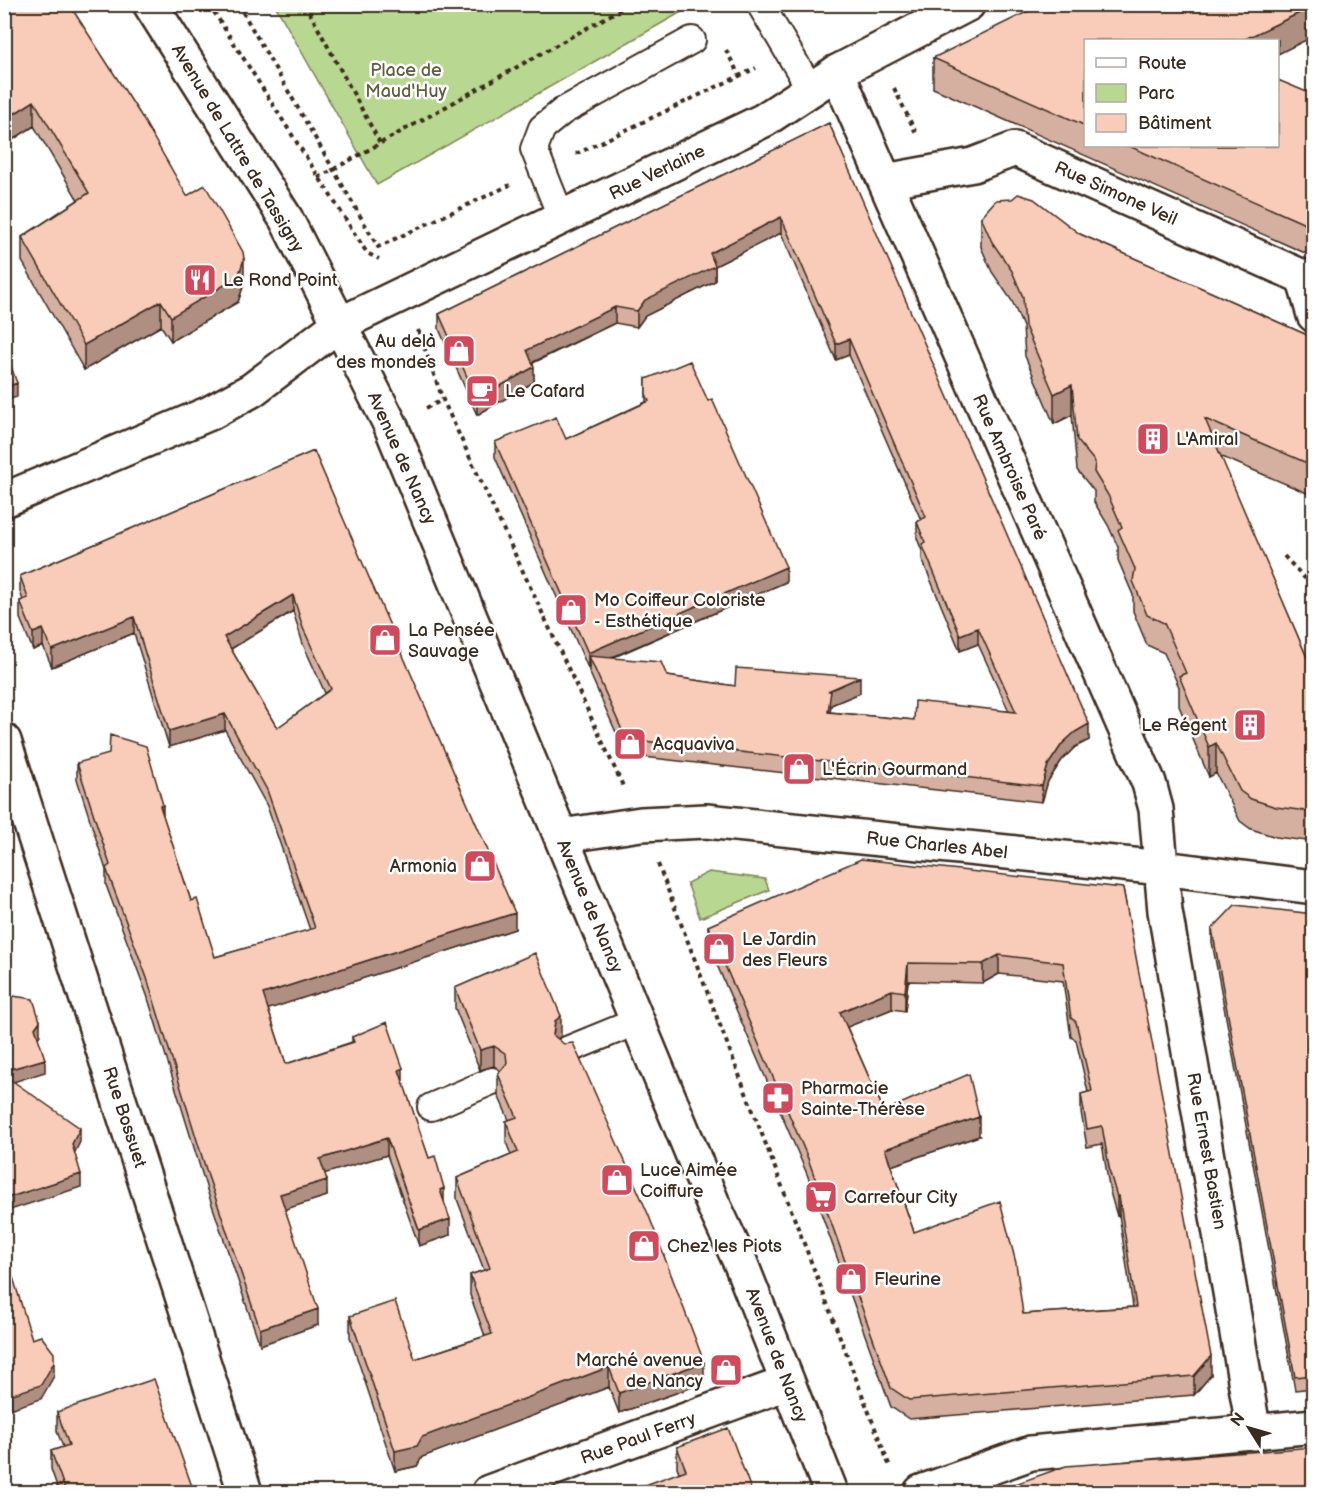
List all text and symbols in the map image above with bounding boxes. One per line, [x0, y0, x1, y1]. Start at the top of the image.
legend [1084, 39, 1279, 147]
street label: Avenue de Lattre de Tassigny [167, 40, 309, 257]
text: Route [1138, 53, 1187, 74]
park label: Place de Maud'Huy [365, 60, 448, 102]
text: Parc [1138, 83, 1175, 104]
text: Bâtiment [1138, 113, 1212, 134]
street label: Rue Verlaine [606, 140, 709, 205]
street label: Rue Simone Veil [1051, 157, 1180, 230]
restaurant icon: Le Rond Point [182, 262, 218, 298]
place label: Le Rond Point [223, 270, 338, 291]
place label: Au delà des mondes [336, 331, 436, 373]
shop icon: Au delà des mondes [441, 333, 477, 369]
cafe icon: Le Cafard [464, 373, 500, 409]
place label: Le Cafard [505, 381, 585, 402]
street label: Avenue de Nancy [363, 389, 440, 528]
street label: Rue Ambroise Paré [968, 391, 1051, 543]
building icon: L'Amiral [1135, 421, 1171, 457]
place label: L'Amiral [1176, 429, 1238, 450]
place label: Mo Coiffeur Coloriste - Esthétique [594, 590, 766, 632]
shop icon: Mo Coiffeur Coloriste - Esthétique [553, 592, 589, 628]
place label: La Pensée Sauvage [408, 620, 495, 662]
shop icon: La Pensée Sauvage [367, 622, 403, 658]
building icon: Le Régent [1232, 707, 1268, 743]
place label: Le Régent [1141, 715, 1227, 736]
shop icon: Acquaviva [612, 726, 648, 762]
place label: Acquaviva [653, 734, 735, 755]
shop icon: L'Écrin Gourmand [781, 751, 817, 787]
place label: L'Écrin Gourmand [822, 757, 967, 780]
street label: Rue Charles Abel [865, 828, 1009, 863]
street label: Avenue de Nancy [552, 836, 627, 977]
shop icon: Armonia [462, 848, 498, 884]
place label: Armonia [390, 856, 457, 877]
place label: Le Jardin des Fleurs [742, 929, 828, 971]
shop icon: Le Jardin des Fleurs [701, 931, 737, 967]
street label: Rue Bossuet [98, 1064, 151, 1171]
street label: Rue Ernest Bastien [1182, 1071, 1231, 1231]
place label: Pharmacie Sainte-Thérèse [801, 1078, 925, 1120]
pharmacy icon: Pharmacie Sainte-Thérèse [760, 1080, 796, 1116]
place label: Luce Aimée Coiffure [640, 1160, 737, 1202]
shop icon: Luce Aimée Coiffure [599, 1162, 635, 1198]
supermarket icon: Carrefour City [803, 1179, 839, 1215]
place label: Carrefour City [844, 1187, 958, 1208]
shop icon: Chez les Piots [626, 1228, 662, 1264]
place label: Chez les Piots [667, 1236, 782, 1257]
shop icon: Fleurine [833, 1261, 869, 1297]
place label: Fleurine [874, 1269, 941, 1290]
street label: Avenue de Nancy [741, 1285, 812, 1426]
place label: Marché avenue de Nancy [576, 1350, 704, 1392]
shop icon: Marché avenue de Nancy [708, 1352, 744, 1388]
north arrow [1219, 1398, 1279, 1458]
street label: Rue Paul Ferry [578, 1408, 699, 1469]
text: N [1227, 1409, 1249, 1430]

